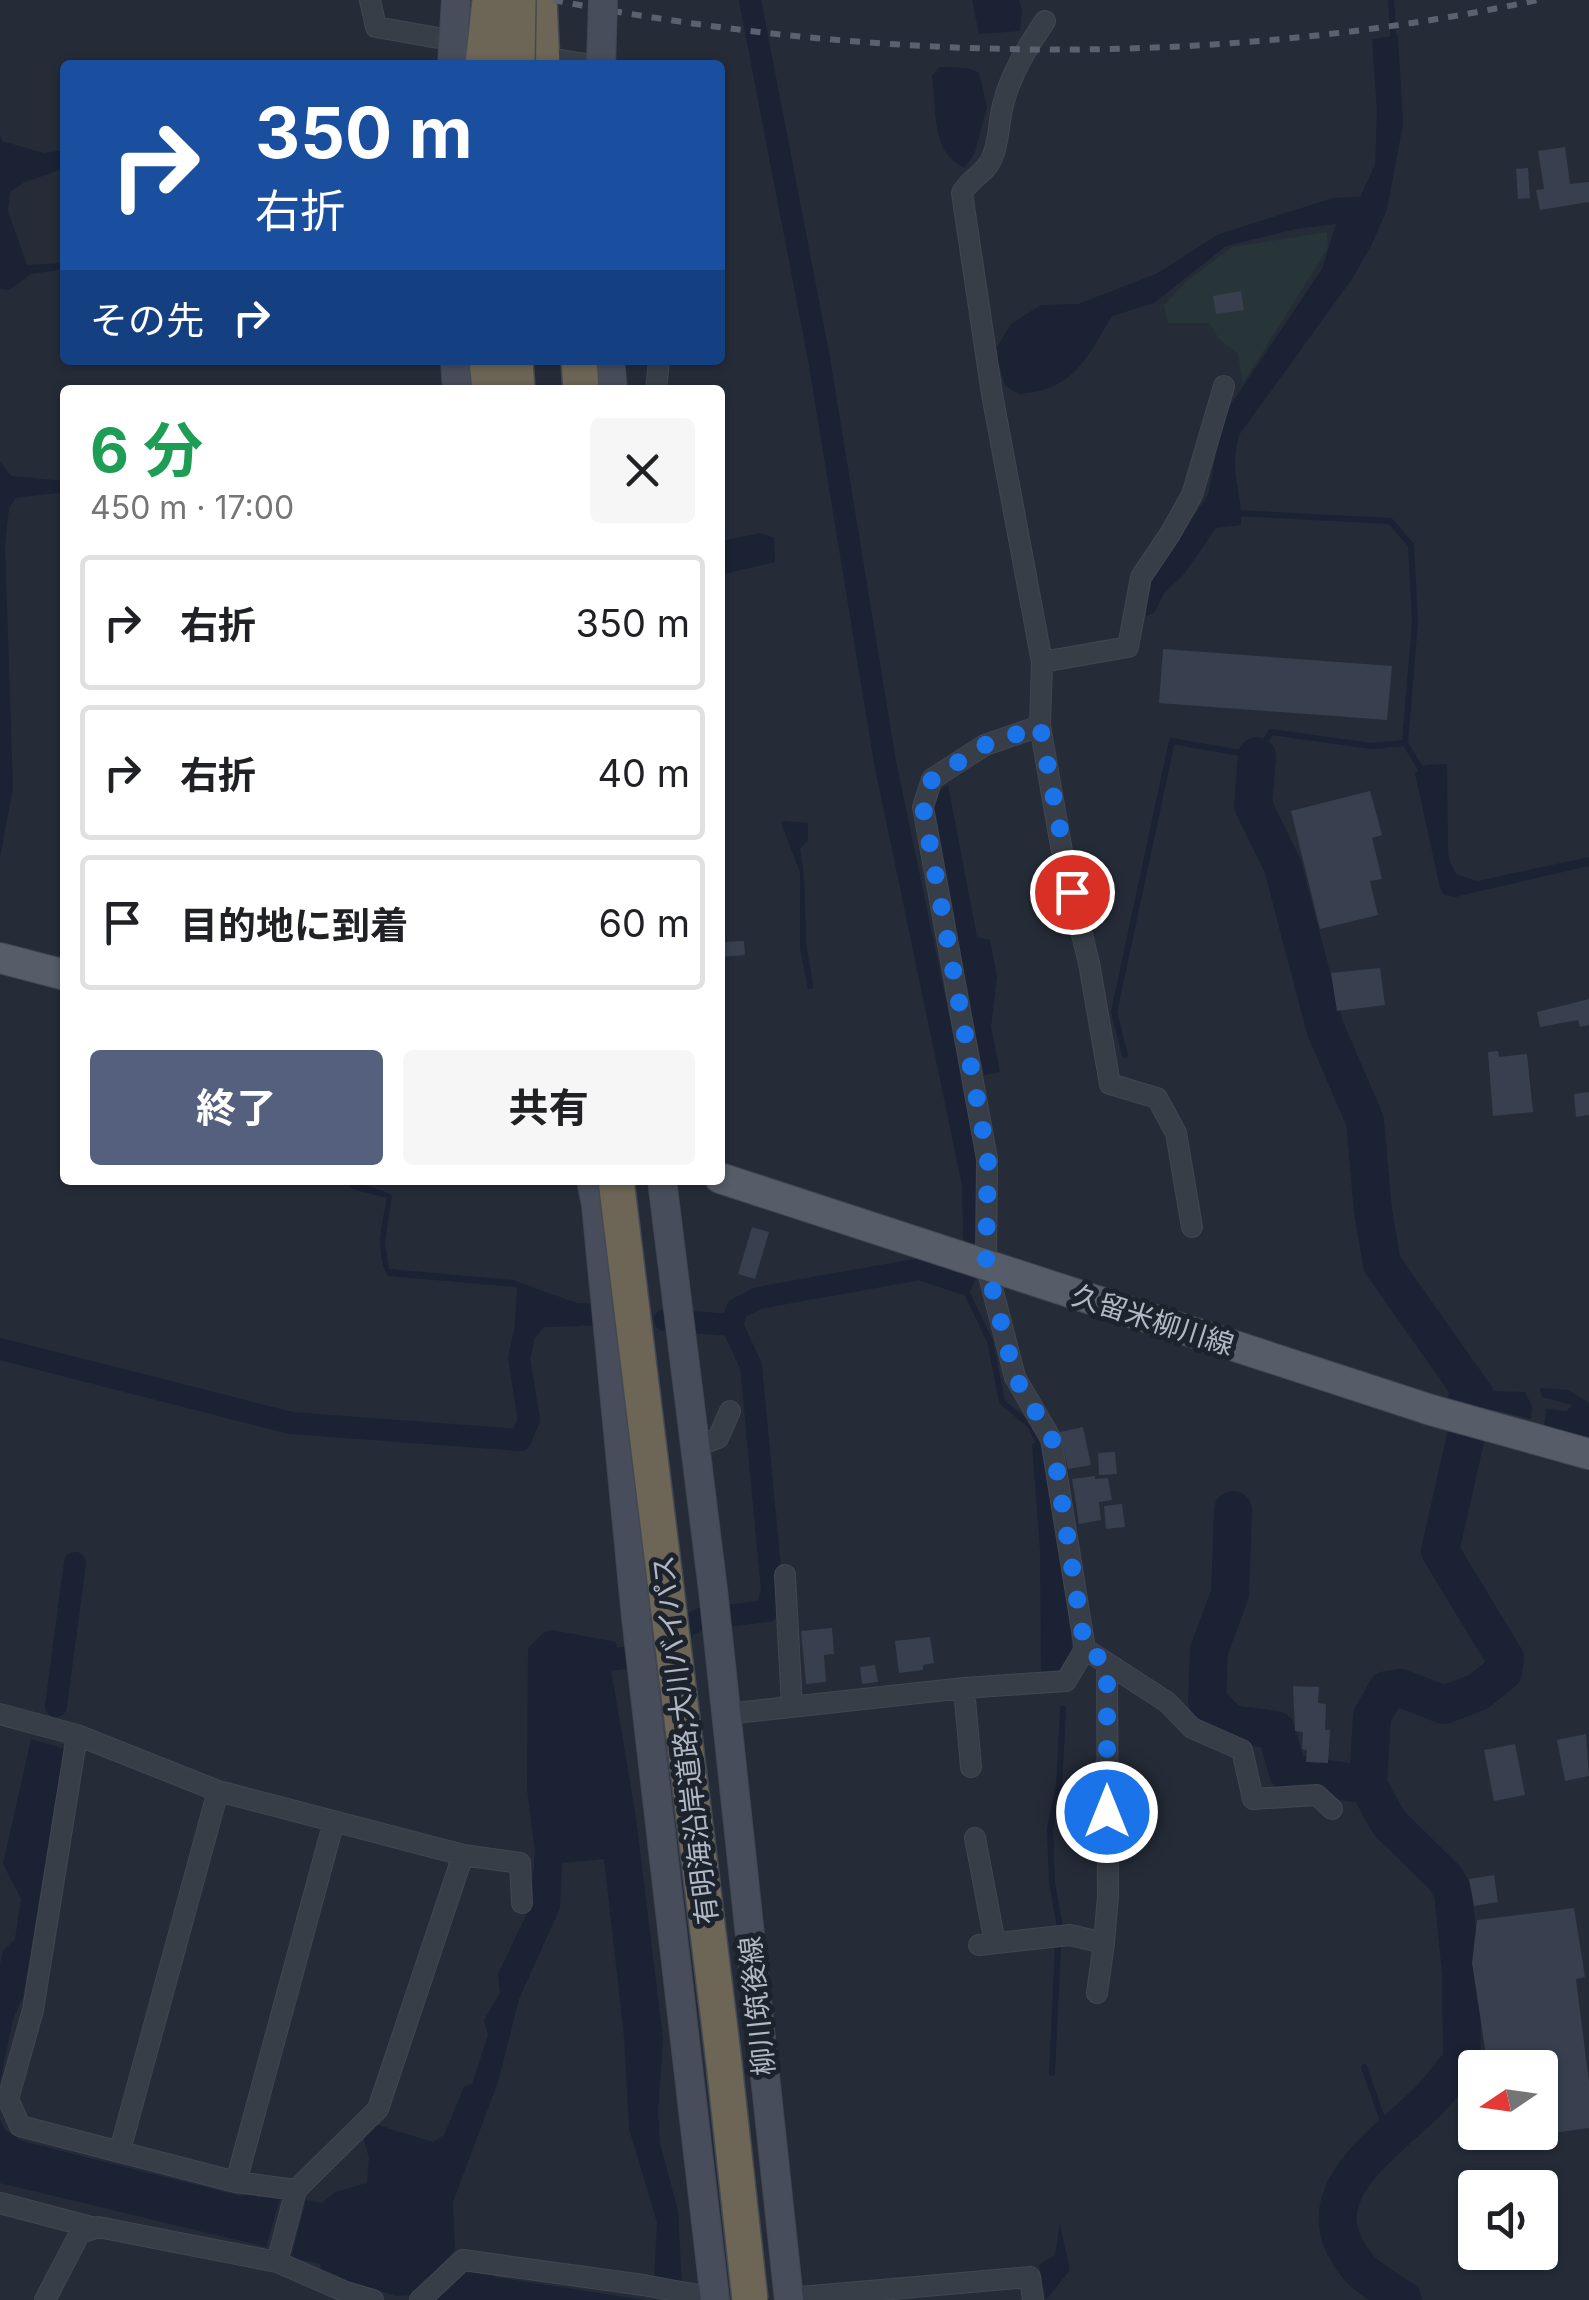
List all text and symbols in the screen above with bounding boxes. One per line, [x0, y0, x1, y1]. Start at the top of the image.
text: 350 m [255, 90, 473, 175]
icon: right [90, 100, 220, 230]
text: 右折 [255, 183, 345, 238]
icon: right [224, 290, 279, 345]
text: その先 [90, 297, 204, 343]
text: 6 分 [90, 414, 203, 486]
button: close [590, 418, 695, 523]
text: 450 m · 17:00 [90, 488, 294, 527]
icon: right [95, 595, 150, 650]
text: 350 m [575, 600, 690, 646]
text: 右折 [180, 602, 256, 648]
icon: right [95, 745, 150, 800]
text: 40 m [598, 750, 690, 796]
text: 右折 [180, 752, 256, 798]
pin [1030, 850, 1115, 935]
icon: arrive [1045, 865, 1100, 920]
icon: arrive [95, 895, 150, 950]
text: 60 m [598, 900, 690, 946]
text: 目的地に到着 [180, 902, 408, 948]
button: 終了 [90, 1050, 383, 1165]
button: 共有 [403, 1050, 695, 1165]
street label: 久留米柳川線 [1068, 1278, 1238, 1362]
street label: 有明海沿岸道路;大川バイパス [645, 1553, 725, 1927]
position arrow [1055, 1760, 1159, 1864]
street label: 柳川筑後線 [733, 1935, 781, 2077]
north arrow [1458, 2050, 1558, 2150]
map controls [1458, 2050, 1558, 2270]
button: sound [1458, 2170, 1558, 2270]

